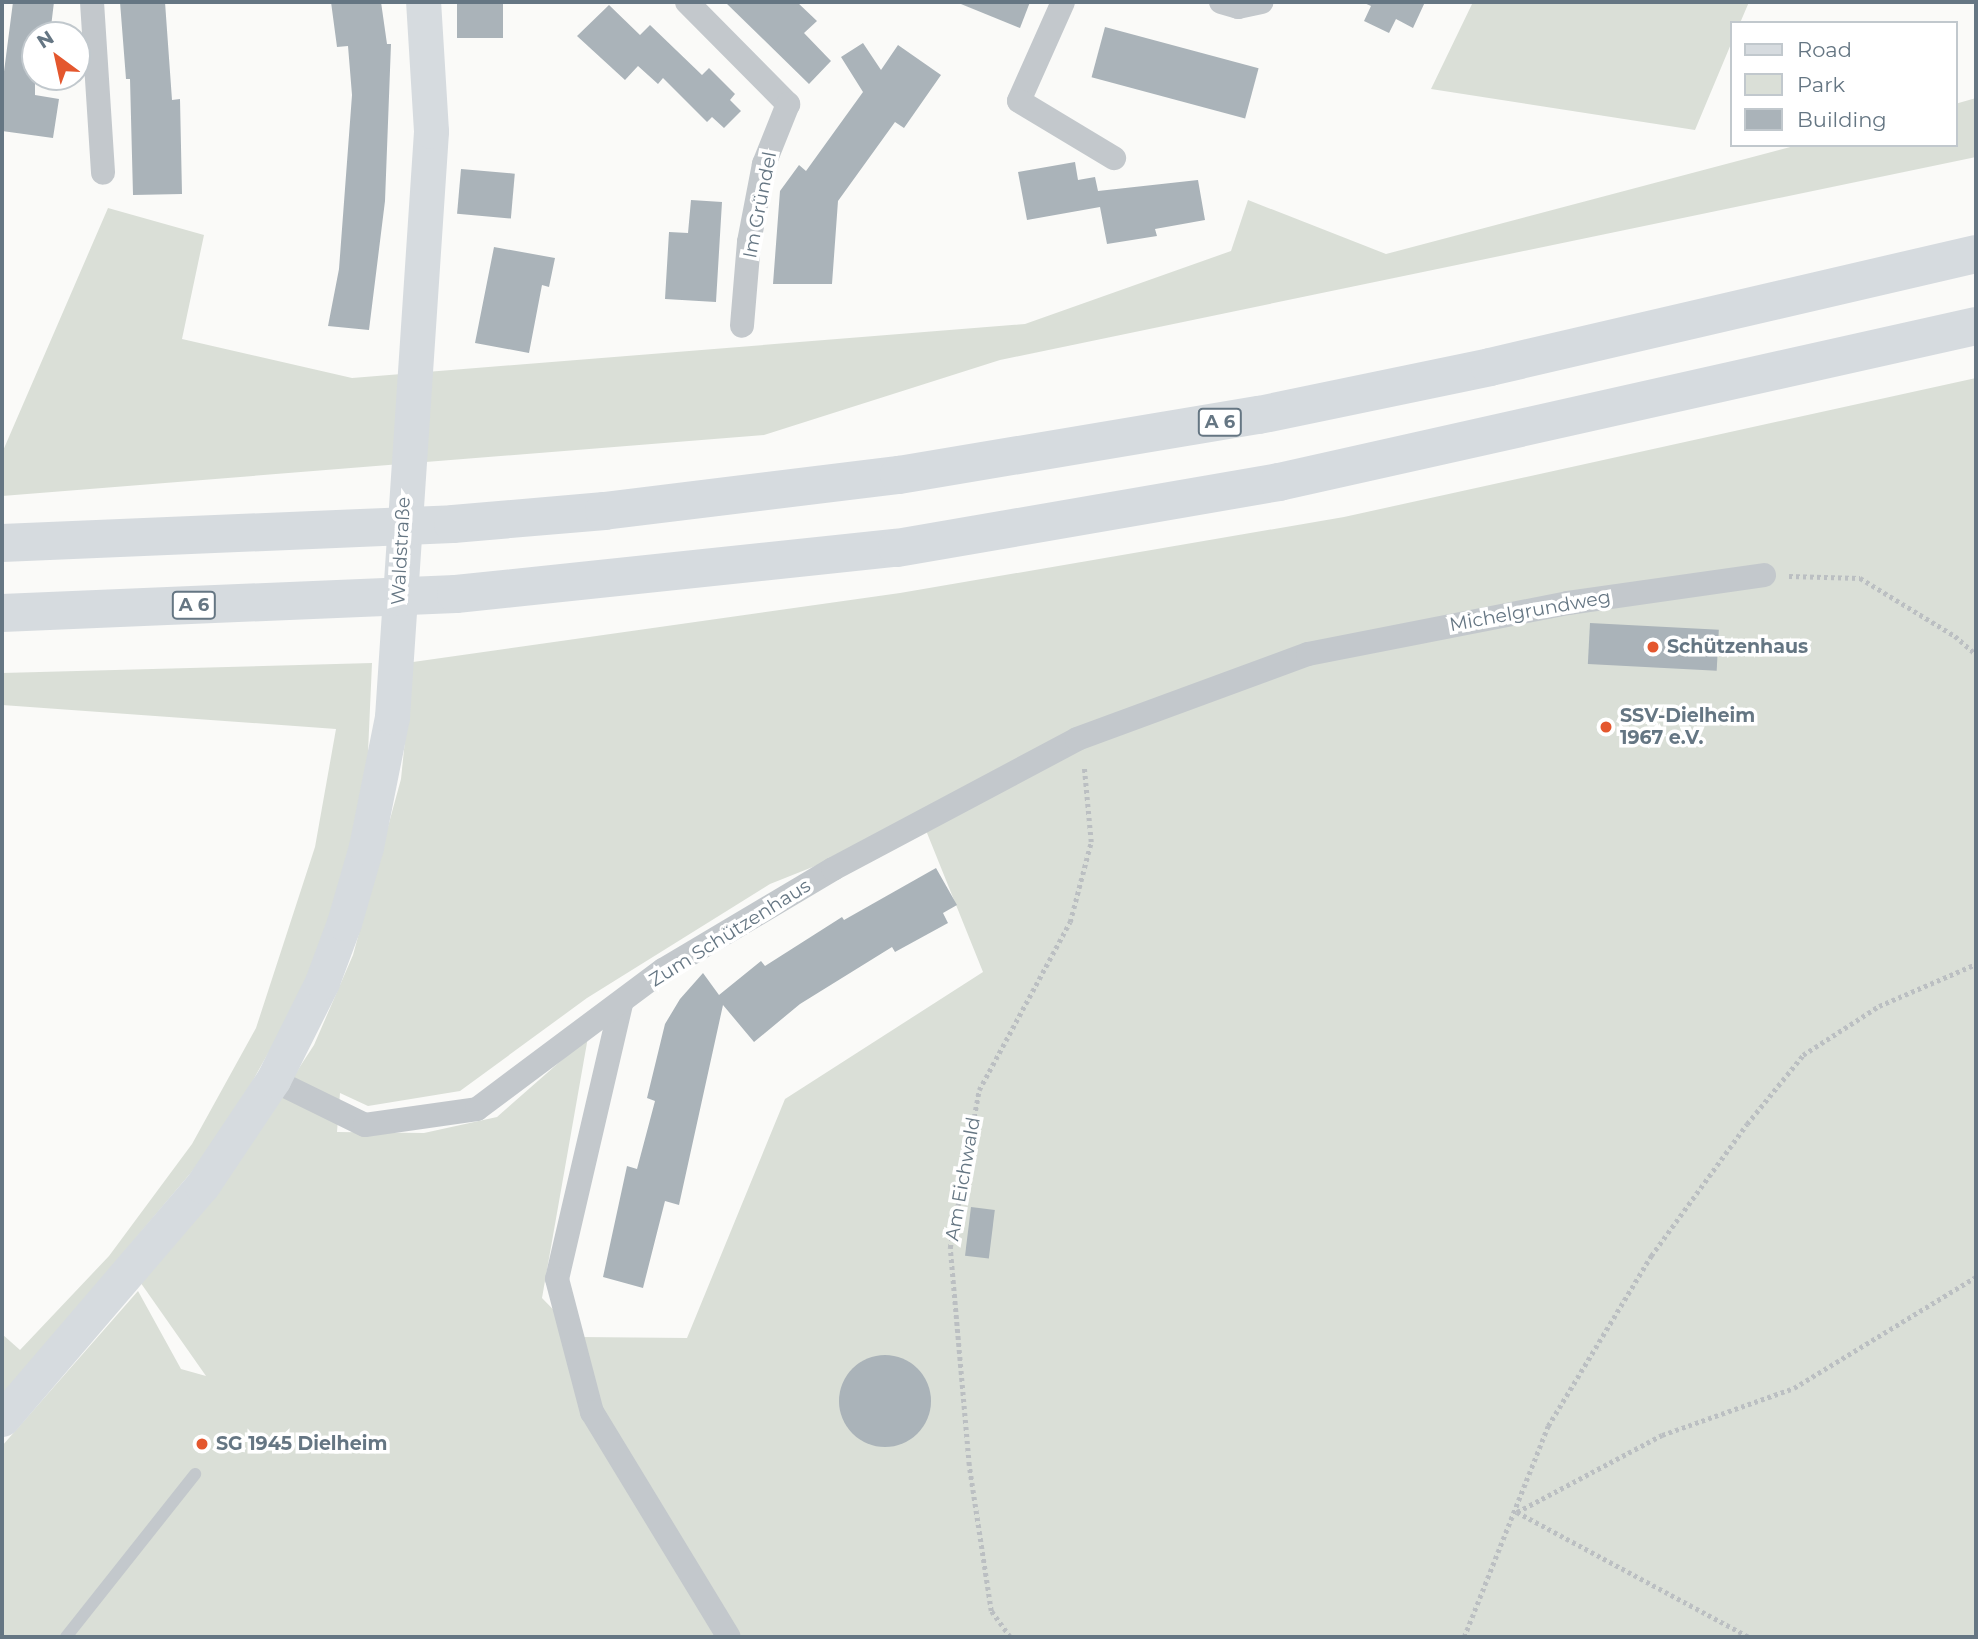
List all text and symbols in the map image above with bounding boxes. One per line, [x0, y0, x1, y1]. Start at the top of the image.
north arrow [21, 21, 91, 91]
legend [1730, 21, 1957, 147]
text: N [33, 26, 58, 53]
text: Road [1797, 37, 1852, 62]
text: Park [1797, 72, 1845, 97]
text: Building [1797, 107, 1887, 132]
street label: Im Gründel [738, 150, 782, 260]
road number: A 6 [1197, 408, 1243, 436]
street label: Waldstraße [387, 496, 415, 606]
street label: Michelgrundweg [1448, 586, 1612, 636]
road number: A 6 [171, 590, 217, 620]
place label: Schützenhaus [1667, 636, 1808, 658]
marker: Schützenhaus [1645, 639, 1661, 655]
place label: SSV-Dielheim 1967 e.V. [1620, 705, 1755, 749]
marker: SSV-Dielheim 1967 e.V. [1598, 719, 1614, 735]
street label: Zum Schützenhaus [645, 874, 815, 992]
street label: Am Eichwald [941, 1115, 985, 1243]
place label: SG 1945 Dielheim [216, 1433, 387, 1455]
marker: SG 1945 Dielheim [194, 1436, 210, 1452]

